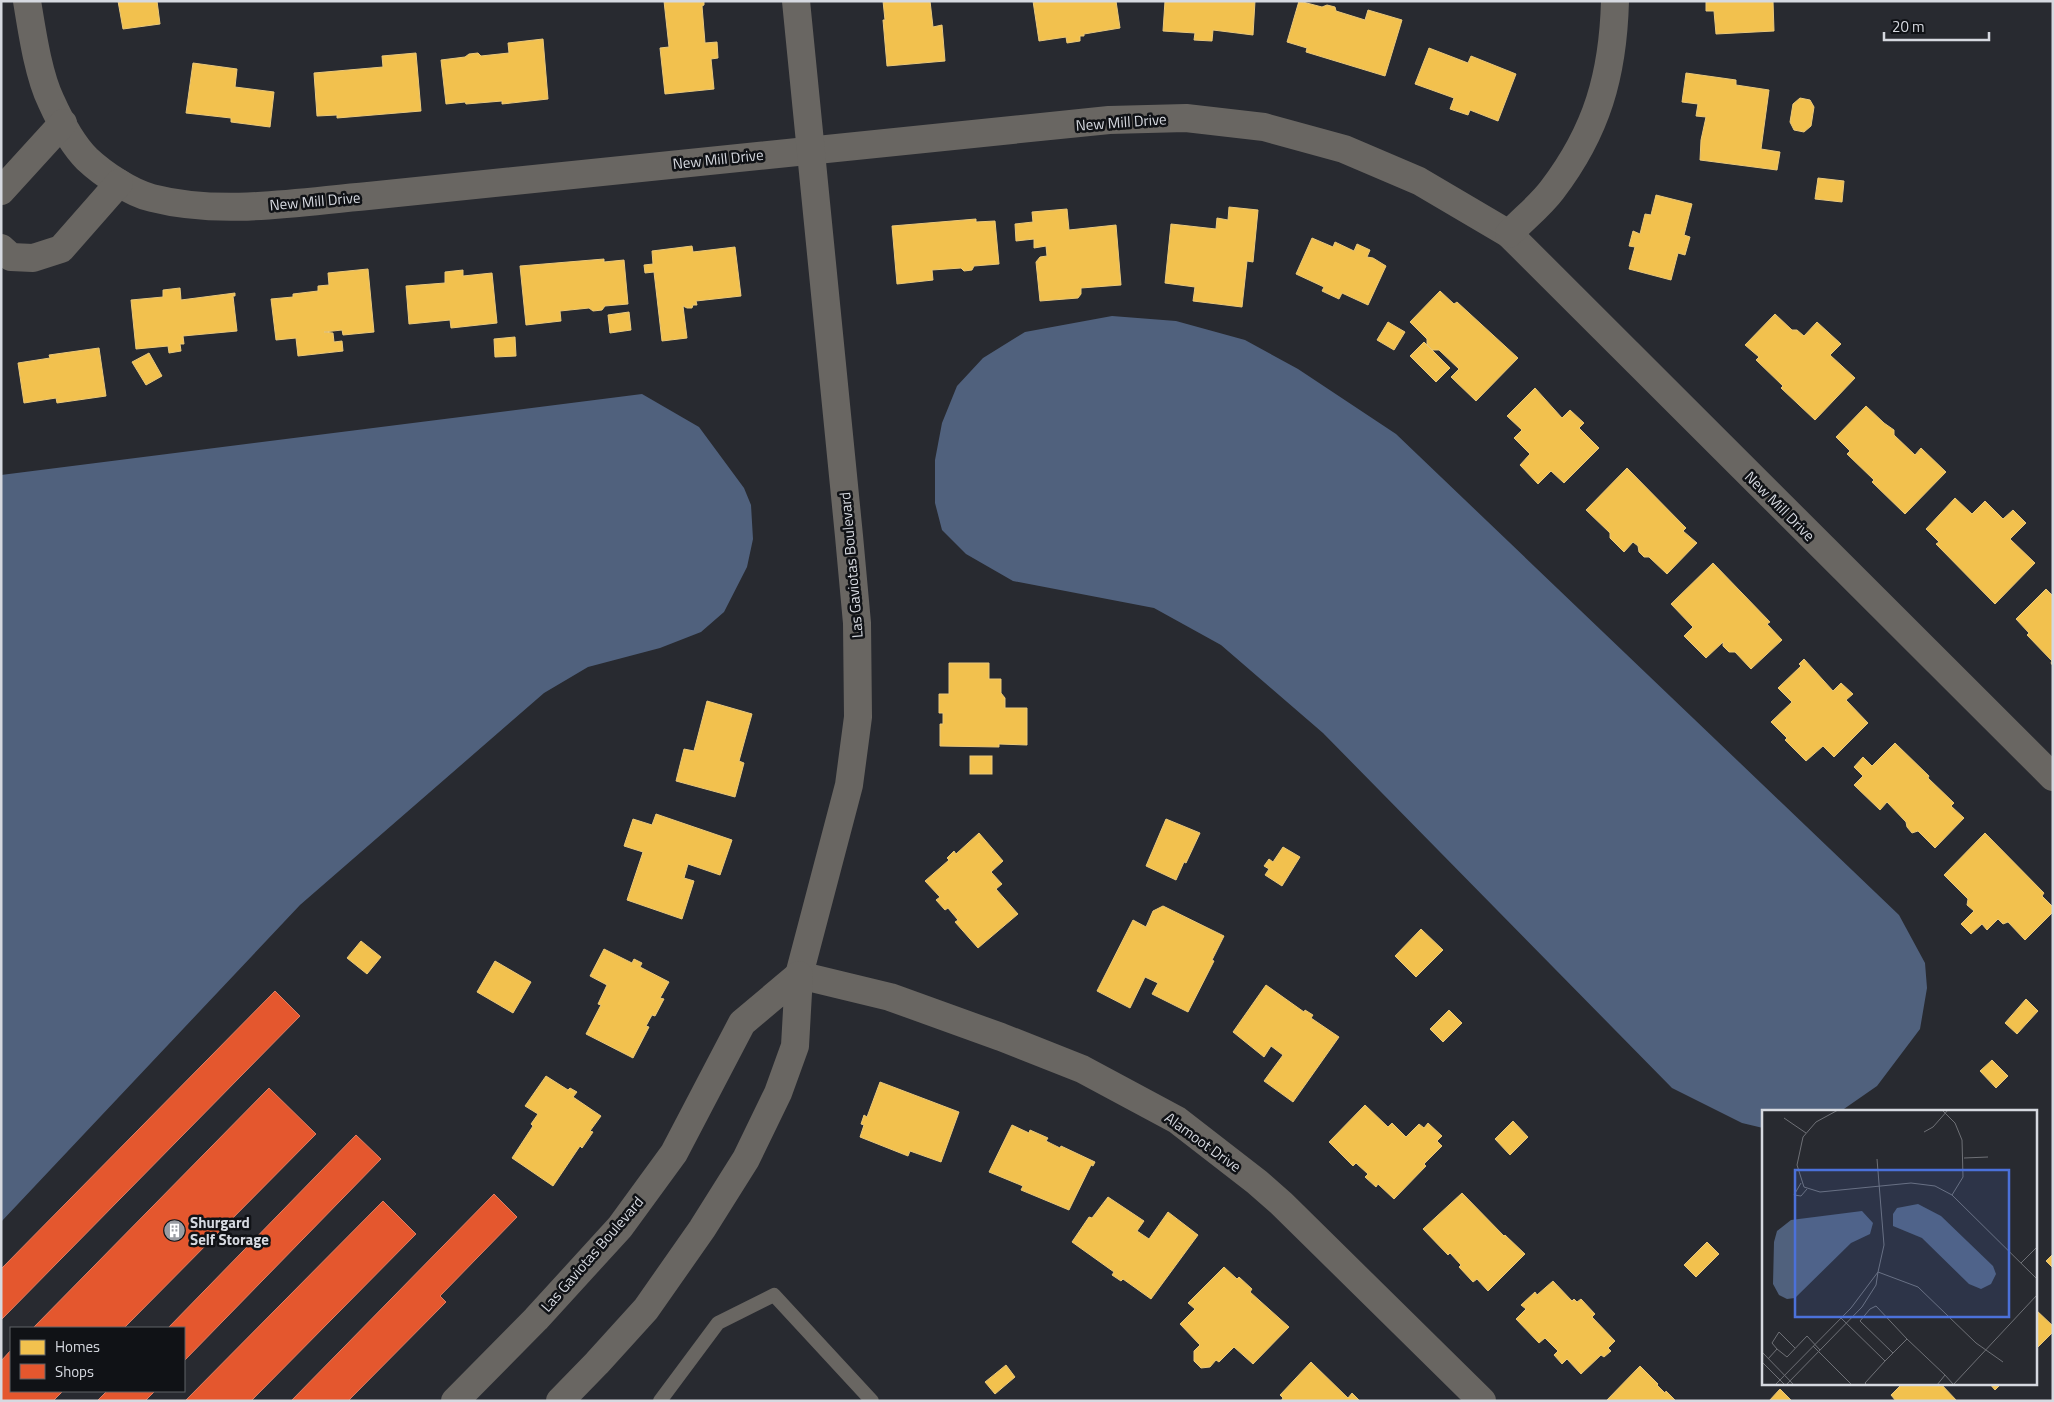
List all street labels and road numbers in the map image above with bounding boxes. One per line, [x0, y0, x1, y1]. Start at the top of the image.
street label: New Mill Drive [1075, 107, 1167, 137]
street label: New Mill Drive [671, 143, 765, 175]
street label: New Mill Drive [269, 186, 361, 216]
street label: New Mill Drive [1740, 466, 1820, 546]
street label: Las Gaviotas Boulevard [833, 491, 869, 639]
street label: Alamoot Drive [1160, 1106, 1246, 1178]
street label: Las Gaviotas Boulevard [535, 1191, 649, 1317]

